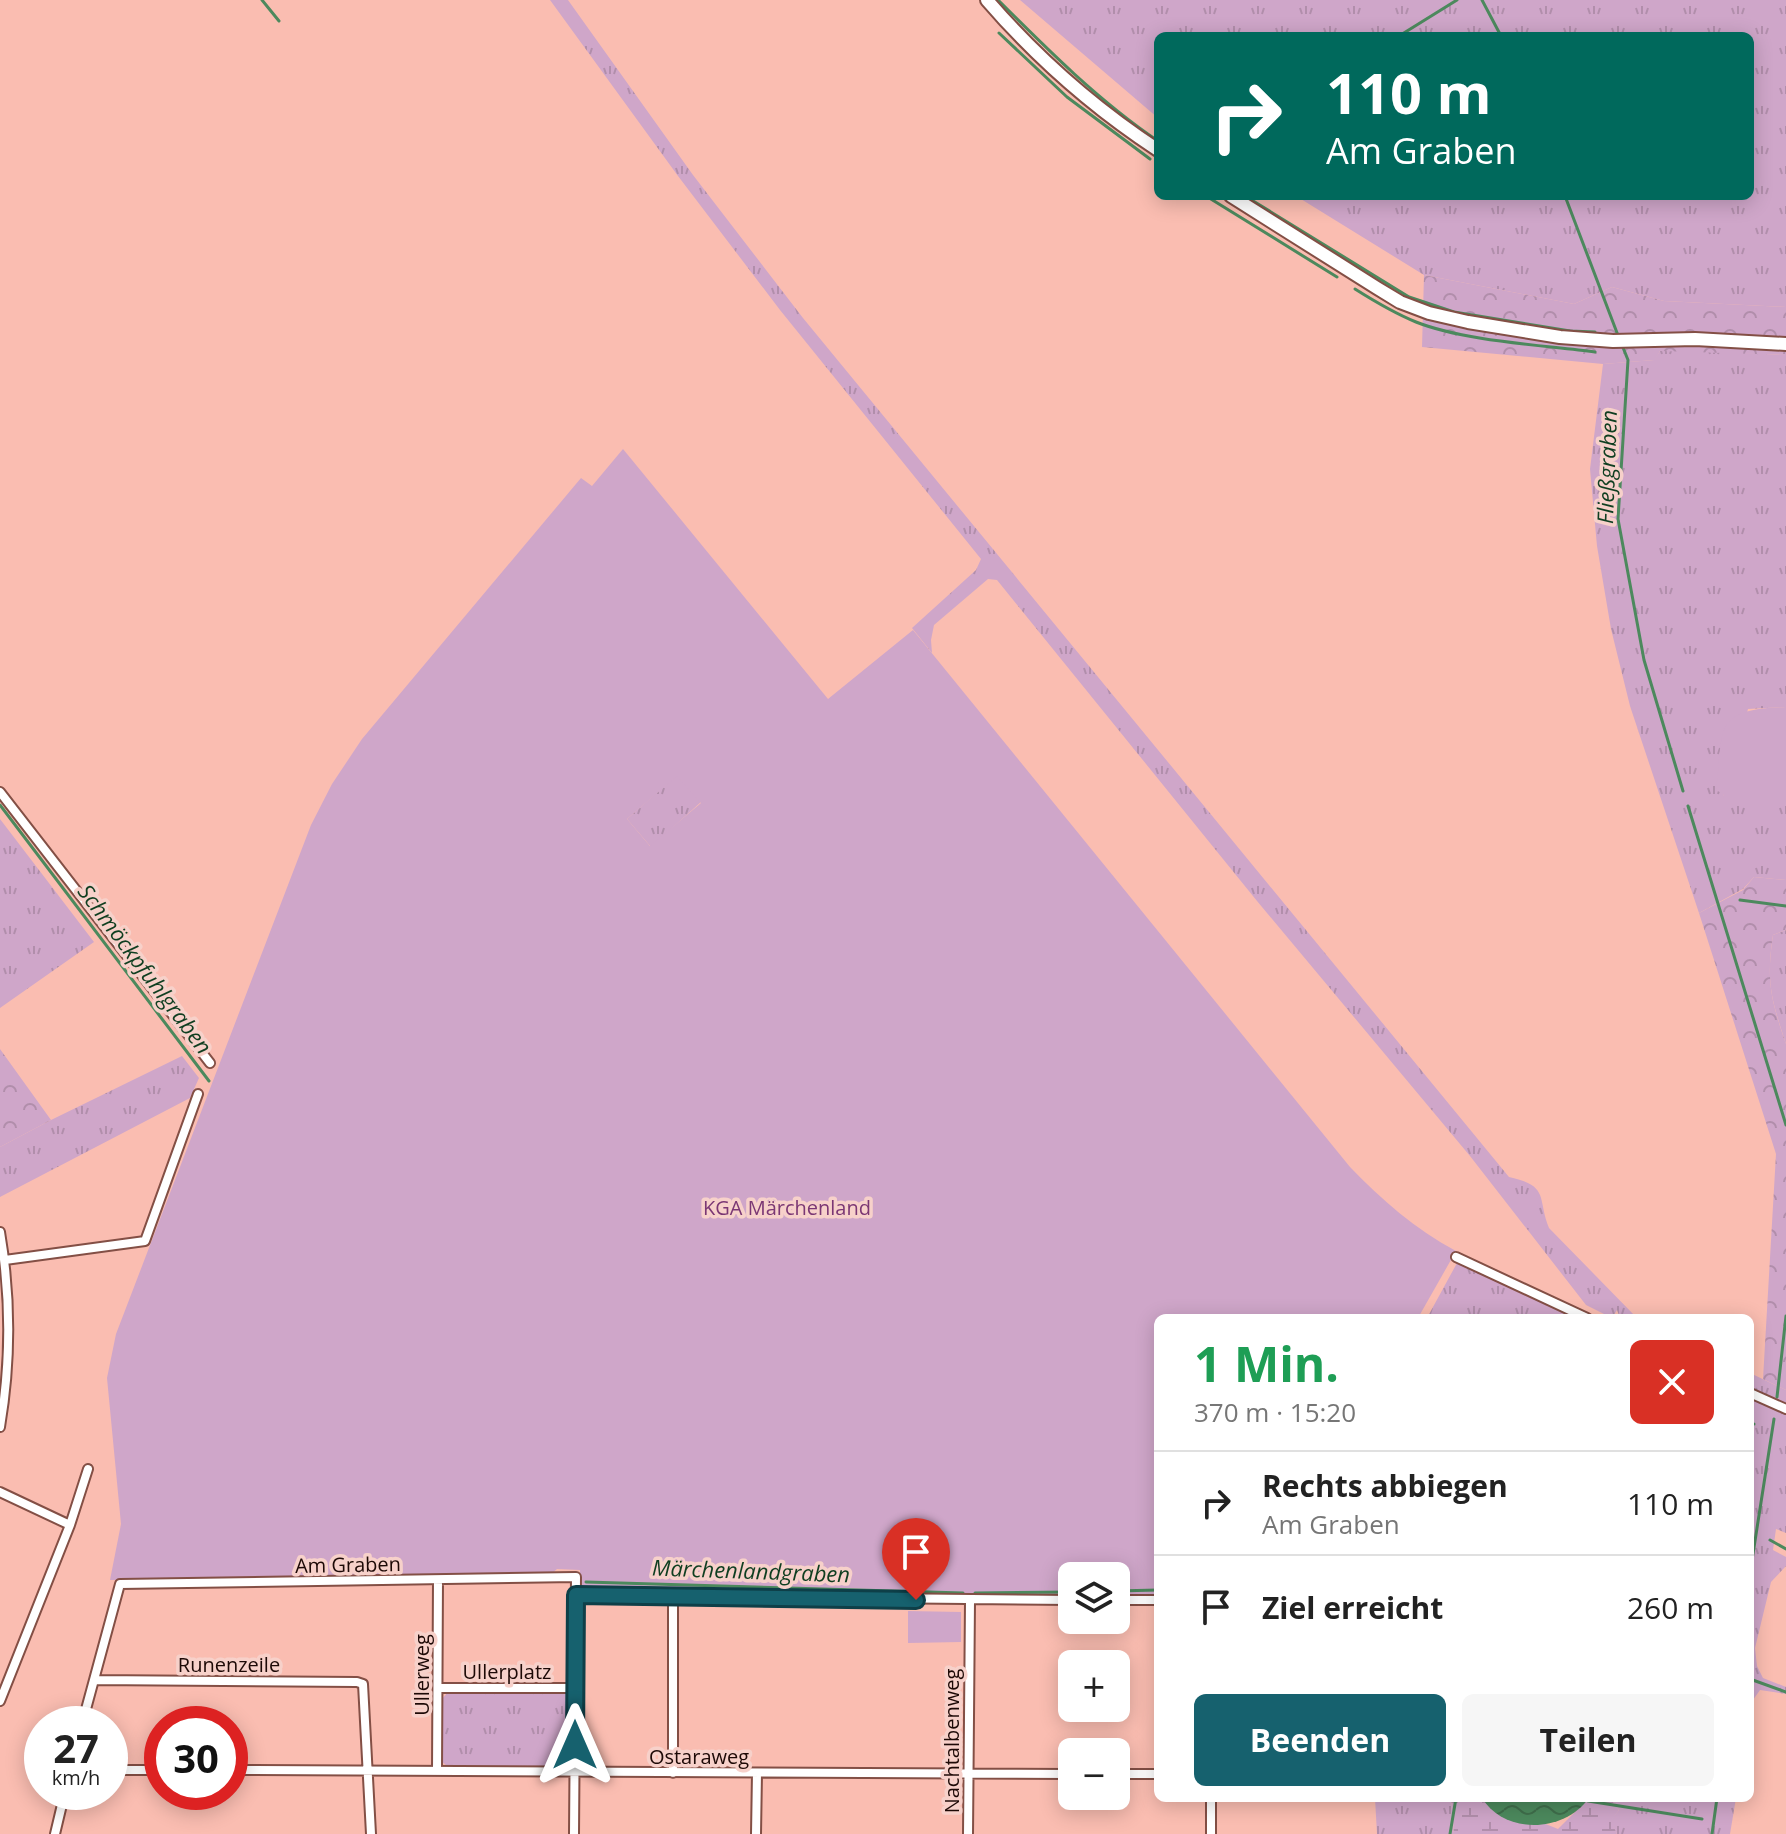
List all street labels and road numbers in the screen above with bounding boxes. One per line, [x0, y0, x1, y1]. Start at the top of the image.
street label: Am Graben [295, 1550, 401, 1579]
street label: Ullerweg [408, 1634, 435, 1716]
street label: Runenzeile [178, 1651, 280, 1678]
street label: Ullerplatz [463, 1658, 551, 1685]
street label: Nachtalbenweg [938, 1669, 965, 1813]
street label: Ostaraweg [649, 1743, 749, 1770]

